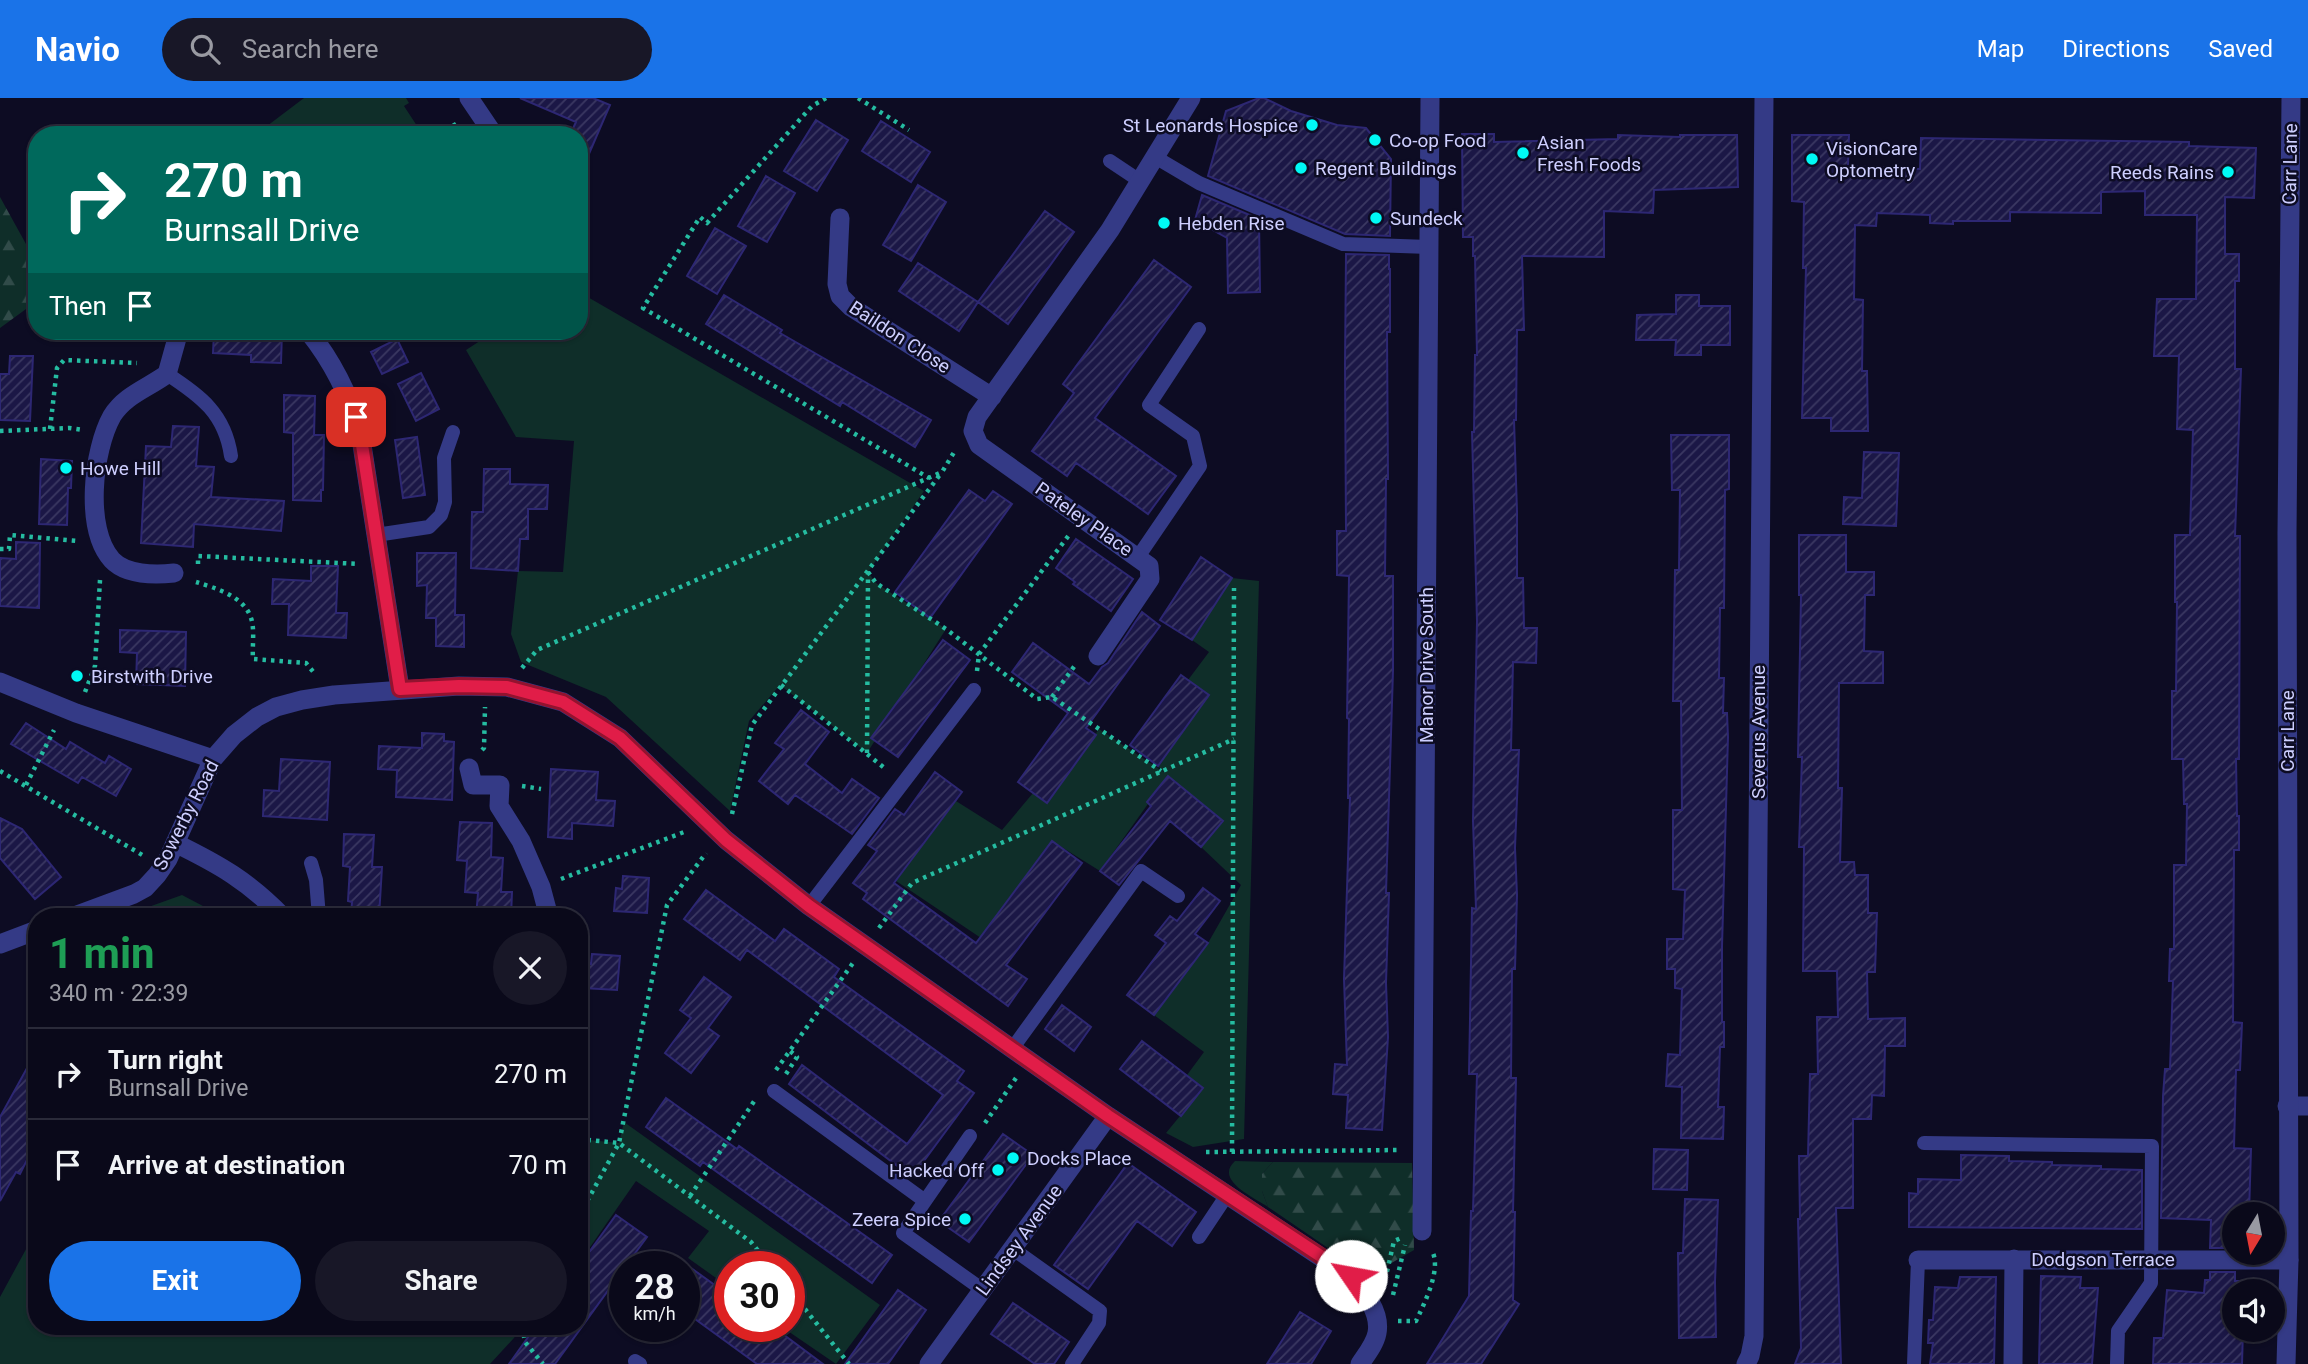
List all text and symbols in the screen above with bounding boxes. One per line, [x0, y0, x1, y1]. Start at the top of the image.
search box [162, 18, 652, 81]
text: Navio [35, 30, 120, 69]
icon: search [186, 30, 224, 68]
text: Search here [242, 34, 379, 64]
text: Map [1977, 35, 2024, 63]
text: Directions [2062, 35, 2170, 63]
text: Saved [2208, 35, 2273, 63]
place label: St Leonards Hospice [1123, 114, 1298, 137]
marker: St Leonards Hospice [1304, 117, 1320, 133]
street label: Carr Lane [2278, 123, 2302, 205]
place label: Co-op Food [1389, 129, 1486, 152]
place label: Asian Fresh Foods [1537, 131, 1641, 176]
marker: Co-op Food [1367, 132, 1383, 148]
place label: VisionCare Optometry [1826, 137, 1918, 182]
marker: Asian Fresh Foods [1515, 145, 1531, 161]
marker: VisionCare Optometry [1804, 151, 1820, 167]
text: 270 m [164, 152, 303, 209]
icon: right [49, 154, 140, 245]
place label: Regent Buildings [1315, 157, 1457, 180]
marker: Regent Buildings [1293, 160, 1309, 176]
place label: Reeds Rains [2110, 161, 2214, 184]
marker: Reeds Rains [2220, 164, 2236, 180]
place label: Sundeck [1390, 207, 1463, 230]
marker: Sundeck [1368, 210, 1384, 226]
text: Burnsall Drive [164, 211, 359, 249]
place label: Hebden Rise [1178, 212, 1285, 235]
marker: Hebden Rise [1156, 215, 1172, 231]
icon: arrive [121, 287, 159, 325]
text: Then [49, 291, 107, 321]
street label: Baildon Close [845, 296, 955, 378]
pin [326, 387, 386, 447]
icon: arrive [337, 398, 375, 436]
place label: Howe Hill [80, 457, 161, 480]
marker: Howe Hill [58, 460, 74, 476]
street label: Pateley Place [1031, 477, 1137, 561]
street label: Manor Drive South [1415, 587, 1438, 743]
place label: Birstwith Drive [91, 665, 213, 688]
street label: Severus Avenue [1747, 665, 1770, 799]
marker: Birstwith Drive [69, 668, 85, 684]
street label: Carr Lane [2276, 690, 2299, 772]
street label: Sowerby Road [148, 756, 224, 874]
text: 1 min [49, 929, 155, 978]
button: close [493, 931, 567, 1005]
text: 340 m · 22:39 [49, 980, 188, 1007]
text: Turn right [108, 1045, 223, 1075]
icon: right [49, 1055, 87, 1093]
text: 270 m [494, 1059, 567, 1089]
text: Burnsall Drive [108, 1075, 248, 1102]
icon: arrive [49, 1146, 87, 1184]
place label: Docks Place [1027, 1147, 1131, 1170]
text: Arrive at destination [108, 1150, 345, 1180]
text: 70 m [509, 1150, 567, 1180]
marker: Docks Place [1005, 1150, 1021, 1166]
place label: Hacked Off [889, 1159, 984, 1182]
marker: Hacked Off [990, 1162, 1006, 1178]
street label: Lindsey Avenue [971, 1180, 1067, 1300]
north arrow [2222, 1202, 2286, 1265]
map controls [2222, 1202, 2285, 1342]
place label: Zeera Spice [852, 1208, 951, 1231]
marker: Zeera Spice [957, 1211, 973, 1227]
position arrow [1314, 1239, 1388, 1313]
button: Exit [49, 1241, 301, 1321]
button: Share [315, 1241, 567, 1321]
street label: Dodgson Terrace [2031, 1248, 2175, 1271]
speed limit sign: 30 [714, 1251, 805, 1342]
text: 28 [634, 1267, 675, 1308]
button: sound [2222, 1279, 2285, 1342]
text: km/h [633, 1303, 676, 1324]

